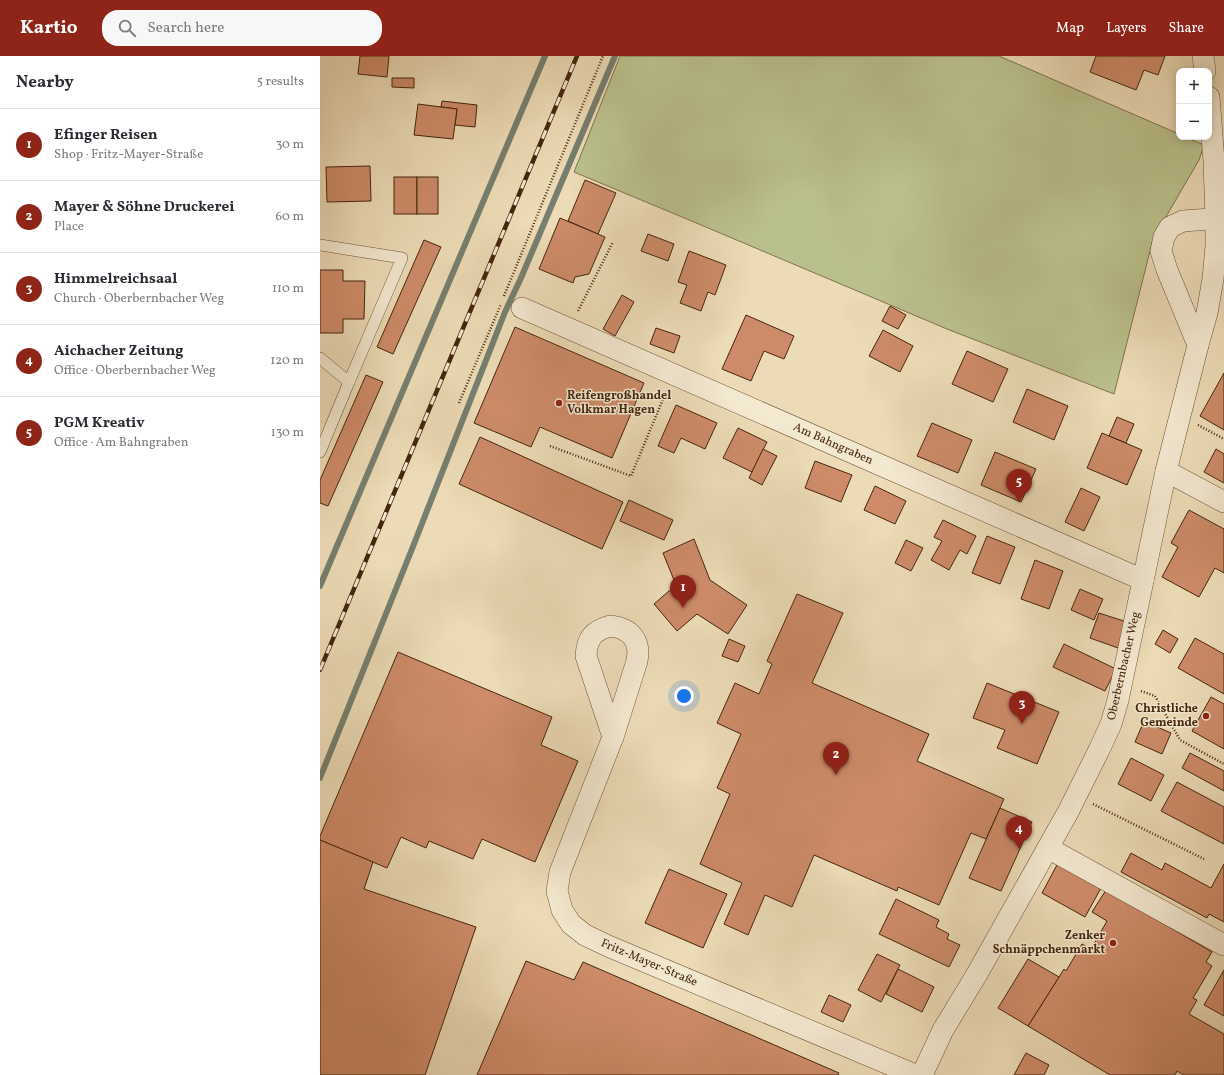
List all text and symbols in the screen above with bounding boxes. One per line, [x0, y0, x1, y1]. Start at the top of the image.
search box [102, 10, 382, 46]
text: Kartio [20, 15, 78, 41]
icon: search [116, 17, 138, 39]
text: Search here [148, 18, 224, 39]
text: Map [1056, 19, 1084, 38]
text: Layers [1106, 19, 1146, 38]
text: Share [1168, 19, 1204, 38]
map controls [1176, 68, 1212, 140]
button: + [1176, 68, 1212, 104]
text: Nearby [16, 71, 74, 94]
text: 5 results [257, 73, 304, 91]
button: − [1176, 104, 1212, 140]
text: Efinger Reisen [54, 125, 158, 146]
text: 1 [26, 136, 32, 154]
text: 30 m [276, 136, 304, 154]
text: Shop · Fritz-Mayer-Straße [54, 146, 203, 164]
text: Mayer & Söhne Druckerei [54, 197, 235, 218]
text: 2 [26, 208, 32, 226]
text: 60 m [276, 208, 304, 226]
text: Place [54, 218, 84, 236]
text: Himmelreichsaal [54, 269, 177, 290]
text: 3 [26, 280, 32, 298]
text: 110 m [272, 280, 304, 298]
text: Church · Oberbernbacher Weg [54, 290, 224, 308]
text: Aichacher Zeitung [54, 341, 184, 362]
text: 4 [25, 352, 33, 370]
text: 120 m [270, 352, 304, 370]
text: Office · Oberbernbacher Weg [54, 362, 216, 380]
place label: Reifengroßhandel Volkmar Hagen [567, 388, 671, 418]
marker: Reifengroßhandel Volkmar Hagen [554, 398, 564, 408]
text: PGM Kreativ [54, 413, 145, 434]
street label: Am Bahngraben [791, 419, 875, 469]
text: 5 [26, 424, 32, 442]
text: 130 m [271, 424, 304, 442]
text: Office · Am Bahngraben [54, 434, 189, 452]
pin: 5 [1006, 469, 1032, 502]
pin: 1 [670, 575, 696, 608]
street label: Oberbernbacher Weg [1104, 610, 1144, 722]
your location [674, 686, 694, 706]
pin: 3 [1009, 691, 1035, 724]
place label: Christliche Gemeinde [1135, 701, 1198, 731]
marker: Christliche Gemeinde [1201, 711, 1211, 721]
pin: 2 [823, 742, 849, 775]
pin: 4 [1006, 816, 1032, 849]
place label: Zenker Schnäppchenmarkt [993, 928, 1105, 958]
street label: Fritz-Mayer-Straße [598, 935, 700, 991]
marker: Zenker Schnäppchenmarkt [1108, 938, 1118, 948]

